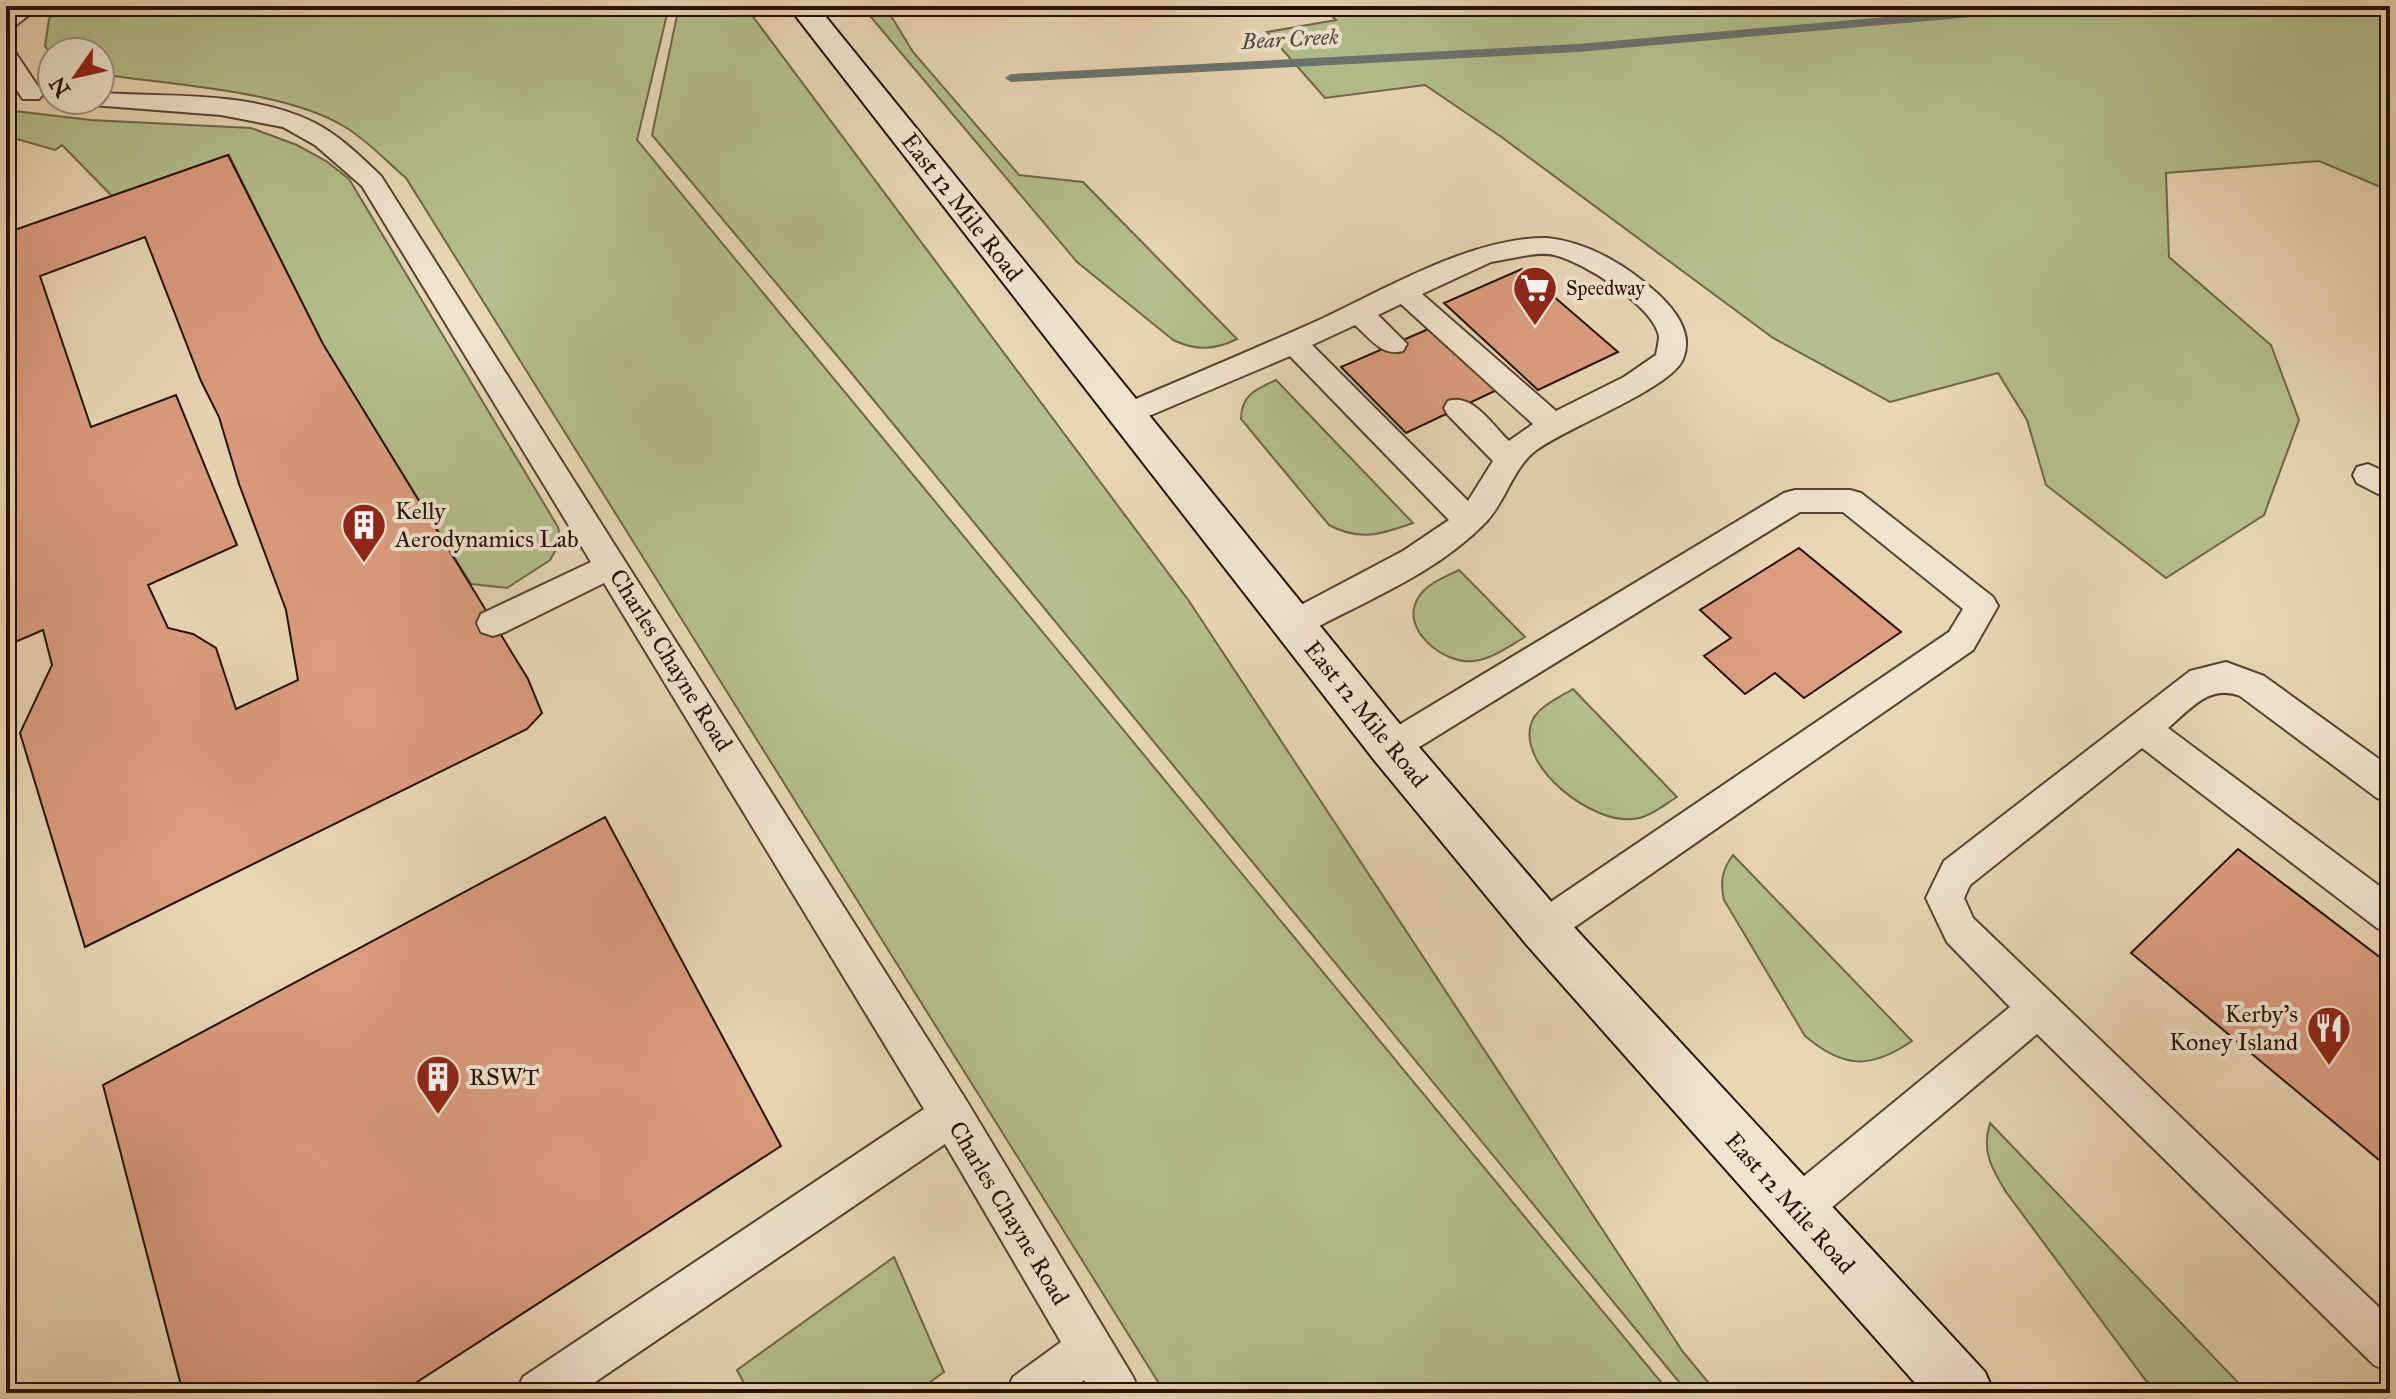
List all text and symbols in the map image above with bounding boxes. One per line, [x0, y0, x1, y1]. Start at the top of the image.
water label: Bear Creek [1240, 23, 1339, 55]
north arrow [36, 36, 116, 116]
text: N [43, 71, 76, 102]
street label: East 12 Mile Road [895, 127, 1029, 287]
supermarket icon: Speedway [1511, 264, 1559, 327]
place label: Speedway [1566, 276, 1645, 300]
place label: Kelly Aerodynamics Lab [394, 496, 579, 554]
building icon: Kelly Aerodynamics Lab [340, 501, 388, 564]
street label: Charles Chayne Road [603, 563, 739, 757]
street label: East 12 Mile Road [1298, 635, 1434, 793]
place label: Kerby's Koney Island [2169, 999, 2298, 1057]
restaurant icon: Kerby's Koney Island [2305, 1004, 2353, 1067]
building icon: RSWT [414, 1053, 462, 1116]
place label: RSWT [469, 1062, 539, 1092]
street label: Charles Chayne Road [942, 1116, 1076, 1310]
street label: East 12 Mile Road [1719, 1126, 1861, 1280]

